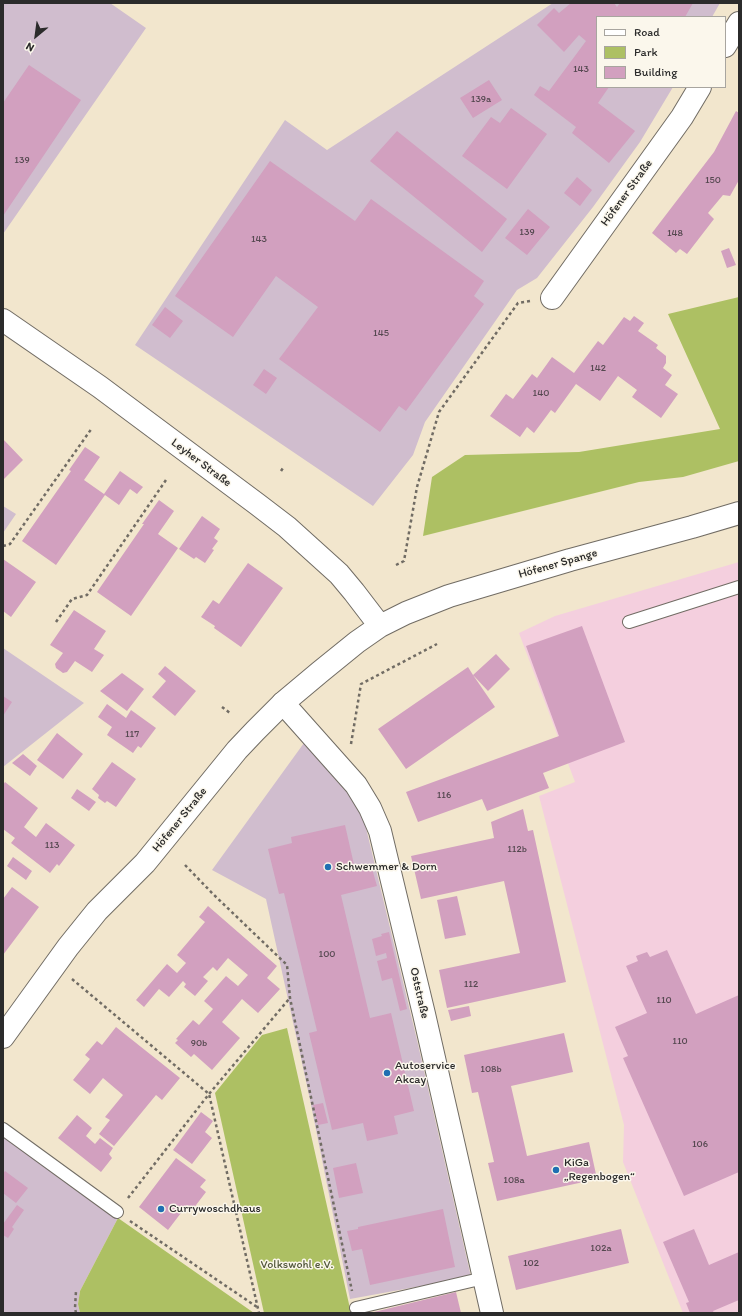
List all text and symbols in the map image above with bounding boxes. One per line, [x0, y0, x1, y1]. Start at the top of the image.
north arrow [16, 16, 56, 56]
legend [596, 16, 726, 88]
text: Road [634, 25, 660, 39]
text: N [24, 39, 36, 54]
text: Park [634, 45, 658, 59]
house number: 143 [573, 63, 589, 75]
text: Building [634, 65, 677, 79]
house number: 139a [471, 93, 491, 105]
house number: 139 [14, 154, 30, 166]
street label: Höfener Straße [598, 157, 656, 229]
house number: 150 [705, 174, 721, 186]
house number: 139 [519, 226, 535, 238]
house number: 148 [667, 227, 683, 239]
house number: 143 [251, 233, 267, 245]
house number: 145 [373, 327, 389, 339]
house number: 142 [590, 362, 606, 374]
house number: 140 [533, 387, 549, 399]
street label: Leyher Straße [168, 436, 234, 490]
street label: Höfener Spange [517, 546, 599, 582]
house number: 117 [125, 728, 139, 740]
street label: Höfener Straße [150, 785, 210, 855]
house number: 116 [437, 789, 451, 801]
house number: 113 [45, 839, 59, 851]
house number: 112b [507, 843, 527, 855]
place label: Schwemmer & Dorn [336, 860, 437, 874]
marker: Schwemmer & Dorn [323, 862, 333, 872]
house number: 100 [319, 948, 335, 960]
street label: Oststraße [406, 966, 432, 1020]
house number: 112 [464, 978, 478, 990]
house number: 110 [656, 994, 672, 1006]
house number: 110 [672, 1035, 688, 1047]
house number: 90b [191, 1037, 207, 1049]
place label: Autoservice Akcay [395, 1059, 455, 1087]
house number: 108b [480, 1063, 502, 1075]
marker: Autoservice Akcay [382, 1068, 392, 1078]
house number: 106 [692, 1138, 708, 1150]
place label: KiGa „Regenbogen“ [564, 1156, 635, 1184]
marker: KiGa „Regenbogen“ [551, 1165, 561, 1175]
house number: 108a [503, 1174, 525, 1186]
place label: Currywoschdhaus [169, 1202, 261, 1216]
marker: Currywoschdhaus [156, 1204, 166, 1214]
house number: 102a [590, 1242, 612, 1254]
house number: 102 [523, 1257, 539, 1269]
park label: Volkswohl e.V. [261, 1258, 333, 1272]

